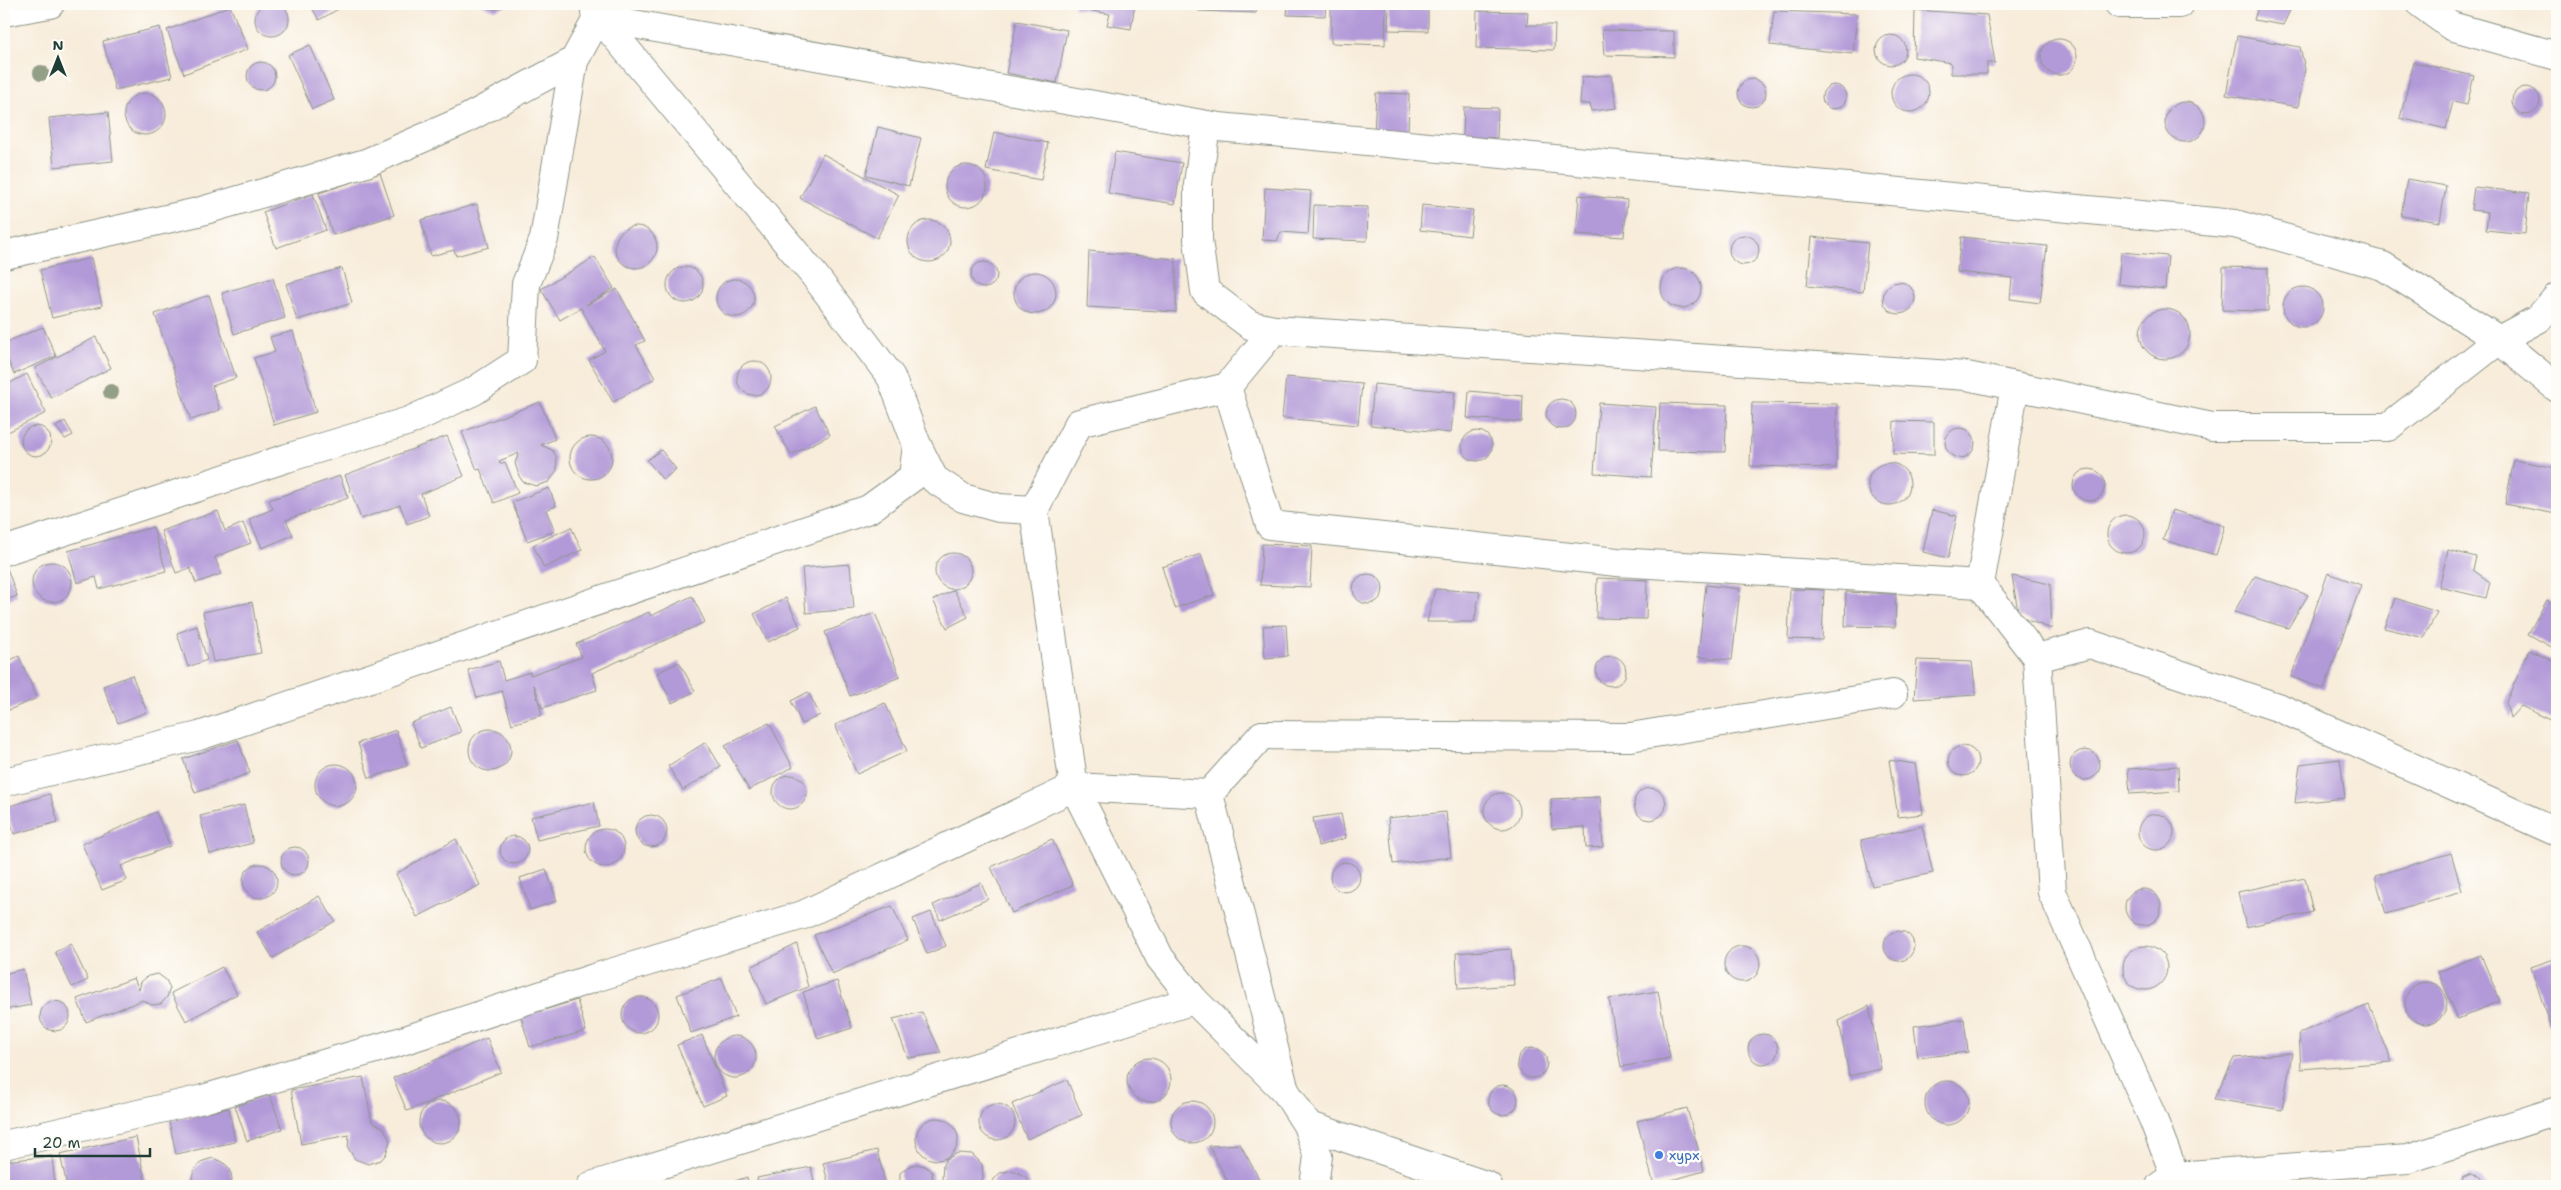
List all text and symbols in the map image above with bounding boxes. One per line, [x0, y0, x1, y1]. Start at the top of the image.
north arrow [32, 32, 82, 82]
text: N [52, 36, 64, 54]
scale bar [35, 1125, 150, 1157]
text: 20 m [42, 1133, 81, 1153]
place label: хурх [1669, 1146, 1700, 1164]
marker: хурх [1653, 1149, 1665, 1161]

